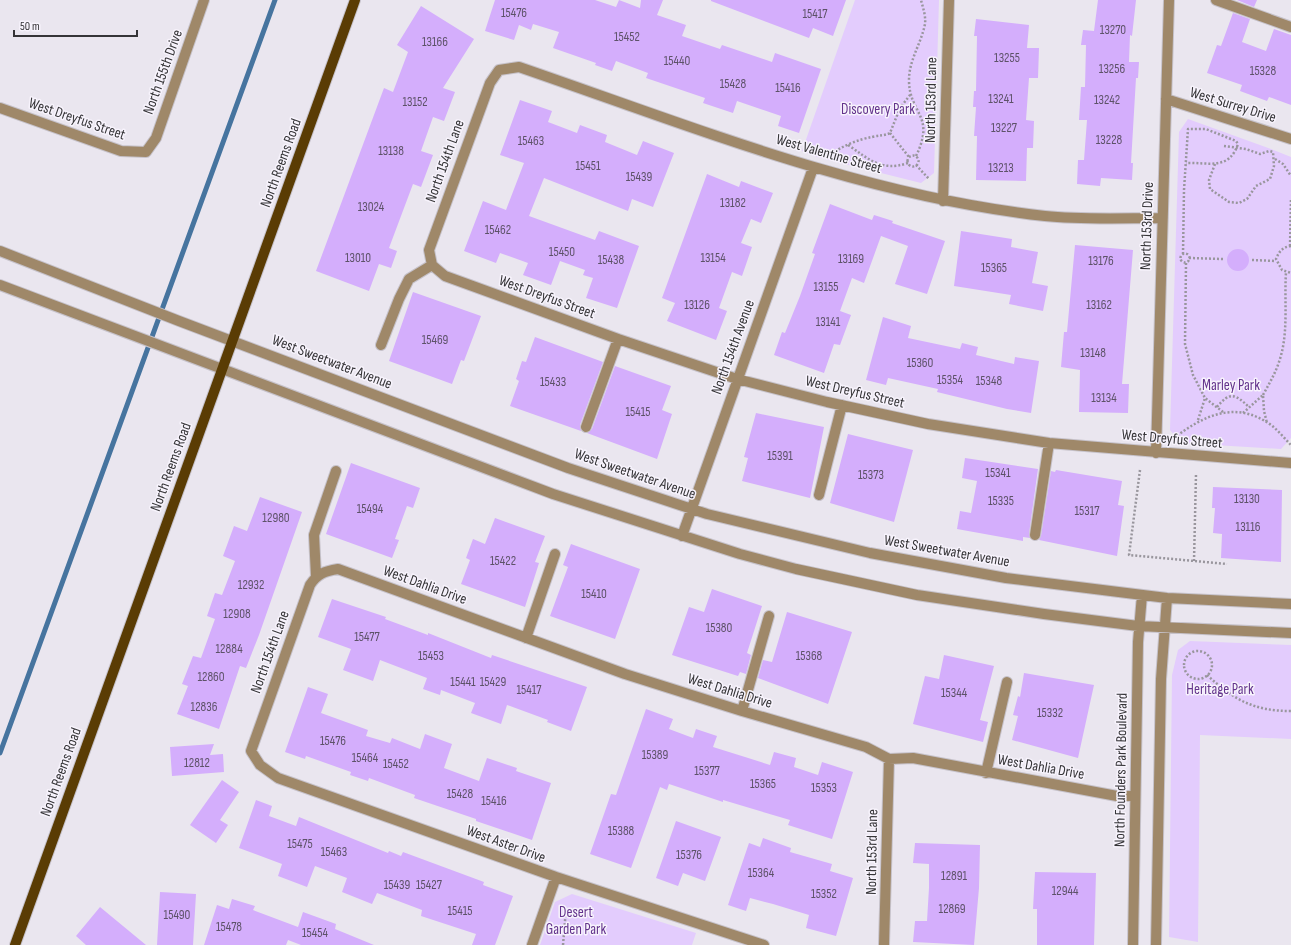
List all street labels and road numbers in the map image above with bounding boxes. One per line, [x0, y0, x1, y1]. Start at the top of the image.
street label: North 155th Drive [139, 27, 187, 117]
street label: North 153rd Lane [921, 57, 941, 143]
street label: West Surrey Drive [1188, 83, 1278, 127]
street label: West Dreyfus Street [26, 94, 128, 145]
street label: North Reems Road [256, 116, 306, 210]
street label: North 154th Lane [421, 117, 469, 205]
street label: West Valentine Street [774, 130, 884, 178]
street label: North 153rd Drive [1136, 182, 1158, 270]
street label: West Dreyfus Street [496, 271, 598, 323]
street label: North 154th Avenue [707, 297, 759, 397]
street label: West Sweetwater Avenue [269, 330, 395, 394]
street label: West Dreyfus Street [804, 371, 907, 413]
street label: North Reems Road [146, 420, 196, 514]
street label: West Dreyfus Street [1121, 425, 1224, 453]
street label: West Sweetwater Avenue [572, 444, 698, 504]
street label: West Sweetwater Avenue [883, 531, 1011, 571]
street label: West Dahlia Drive [381, 561, 469, 609]
street label: North 154th Lane [246, 608, 294, 696]
street label: West Dahlia Drive [685, 669, 775, 713]
street label: North Founders Park Boulevard [1110, 693, 1132, 847]
street label: North Reems Road [36, 725, 86, 819]
street label: West Dahlia Drive [996, 750, 1086, 784]
street label: North 153rd Lane [862, 809, 882, 895]
street label: West Aster Drive [464, 821, 548, 867]

